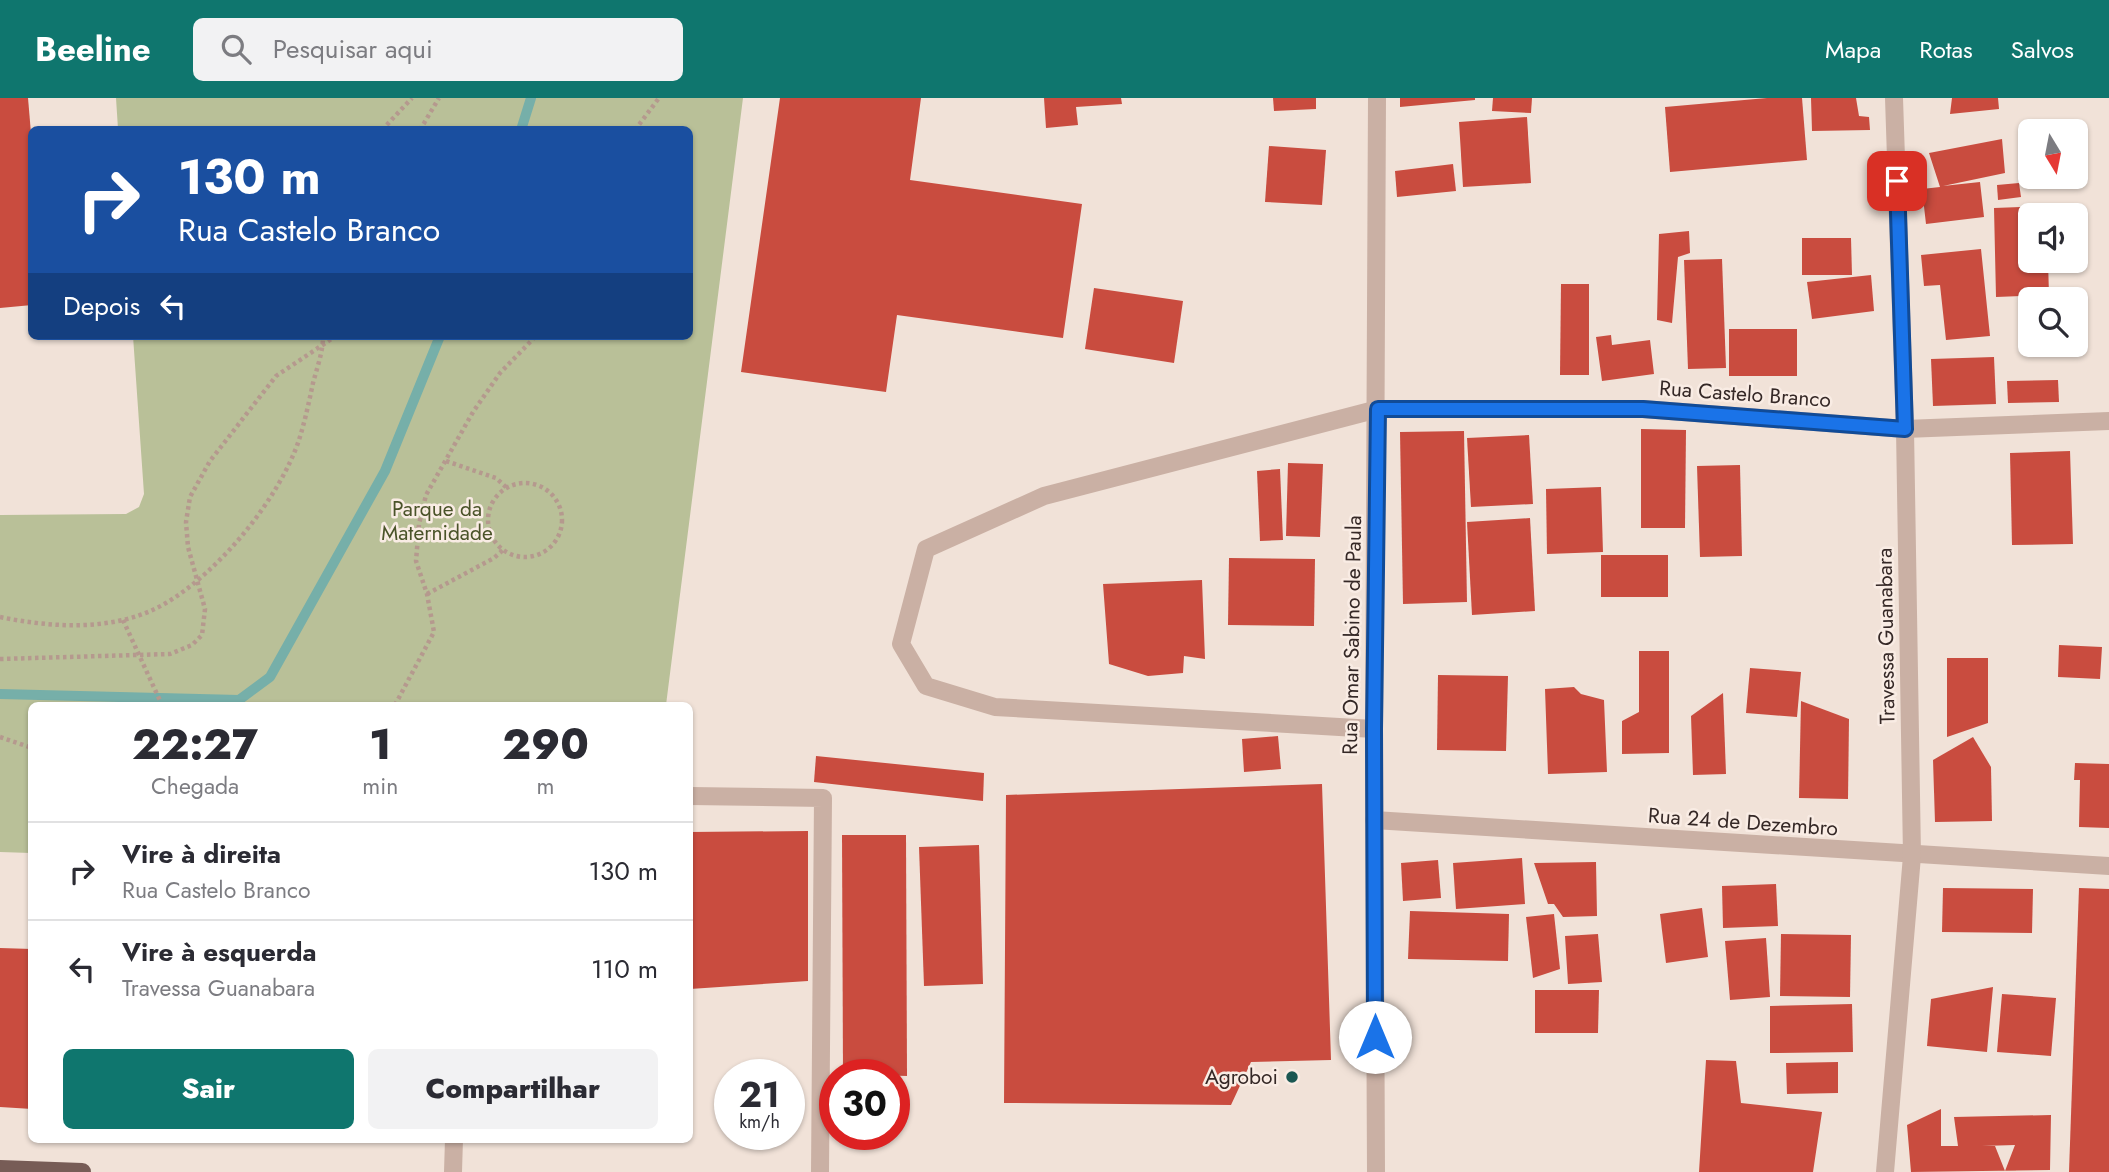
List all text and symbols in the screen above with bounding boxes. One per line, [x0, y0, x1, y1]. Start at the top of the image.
search box [193, 18, 683, 81]
text: Beeline [35, 26, 151, 73]
icon: search [217, 30, 255, 68]
text: Pesquisar aqui [273, 30, 433, 68]
text: Mapa [1825, 32, 1881, 67]
text: Rotas [1919, 32, 1973, 67]
text: Salvos [2011, 32, 2074, 67]
north arrow [2018, 119, 2088, 189]
map controls [2018, 119, 2088, 357]
text: 130 m [178, 142, 321, 212]
pin [1867, 151, 1927, 211]
icon: right [63, 154, 154, 245]
icon: arrive [1878, 162, 1916, 200]
button: sound [2018, 203, 2088, 273]
text: Rua Castelo Branco [178, 207, 440, 253]
text: Depois [63, 287, 140, 325]
icon: left [154, 287, 192, 325]
button: search [2018, 287, 2088, 357]
street label: Rua Castelo Branco [1658, 373, 1832, 415]
park label: Parque da Maternidade [381, 494, 493, 548]
street label: Rua Omar Sabino de Paula [1335, 515, 1369, 755]
street label: Travessa Guanabara [1869, 548, 1903, 724]
text: 22:27 [132, 714, 258, 775]
text: 1 [369, 714, 391, 775]
text: 290 [502, 714, 589, 775]
text: Chegada [151, 769, 239, 803]
text: min [362, 769, 398, 803]
text: m [537, 769, 555, 803]
street label: Rua 24 de Dezembro [1647, 800, 1839, 844]
text: Vire à direita [122, 835, 281, 873]
icon: right [63, 852, 101, 890]
text: 130 m [588, 852, 658, 890]
text: Rua Castelo Branco [122, 873, 311, 907]
text: Vire à esquerda [122, 933, 317, 971]
icon: left [63, 950, 101, 988]
text: 110 m [591, 950, 658, 988]
text: Travessa Guanabara [122, 971, 315, 1005]
position arrow [1338, 1000, 1412, 1074]
button: Sair [63, 1049, 354, 1129]
button: Compartilhar [368, 1049, 658, 1129]
speed limit sign: 30 [819, 1059, 910, 1150]
place label: Agroboi [1205, 1062, 1278, 1092]
marker: Agroboi [1284, 1069, 1300, 1085]
text: 21 [739, 1070, 780, 1120]
text: km/h [739, 1109, 780, 1135]

